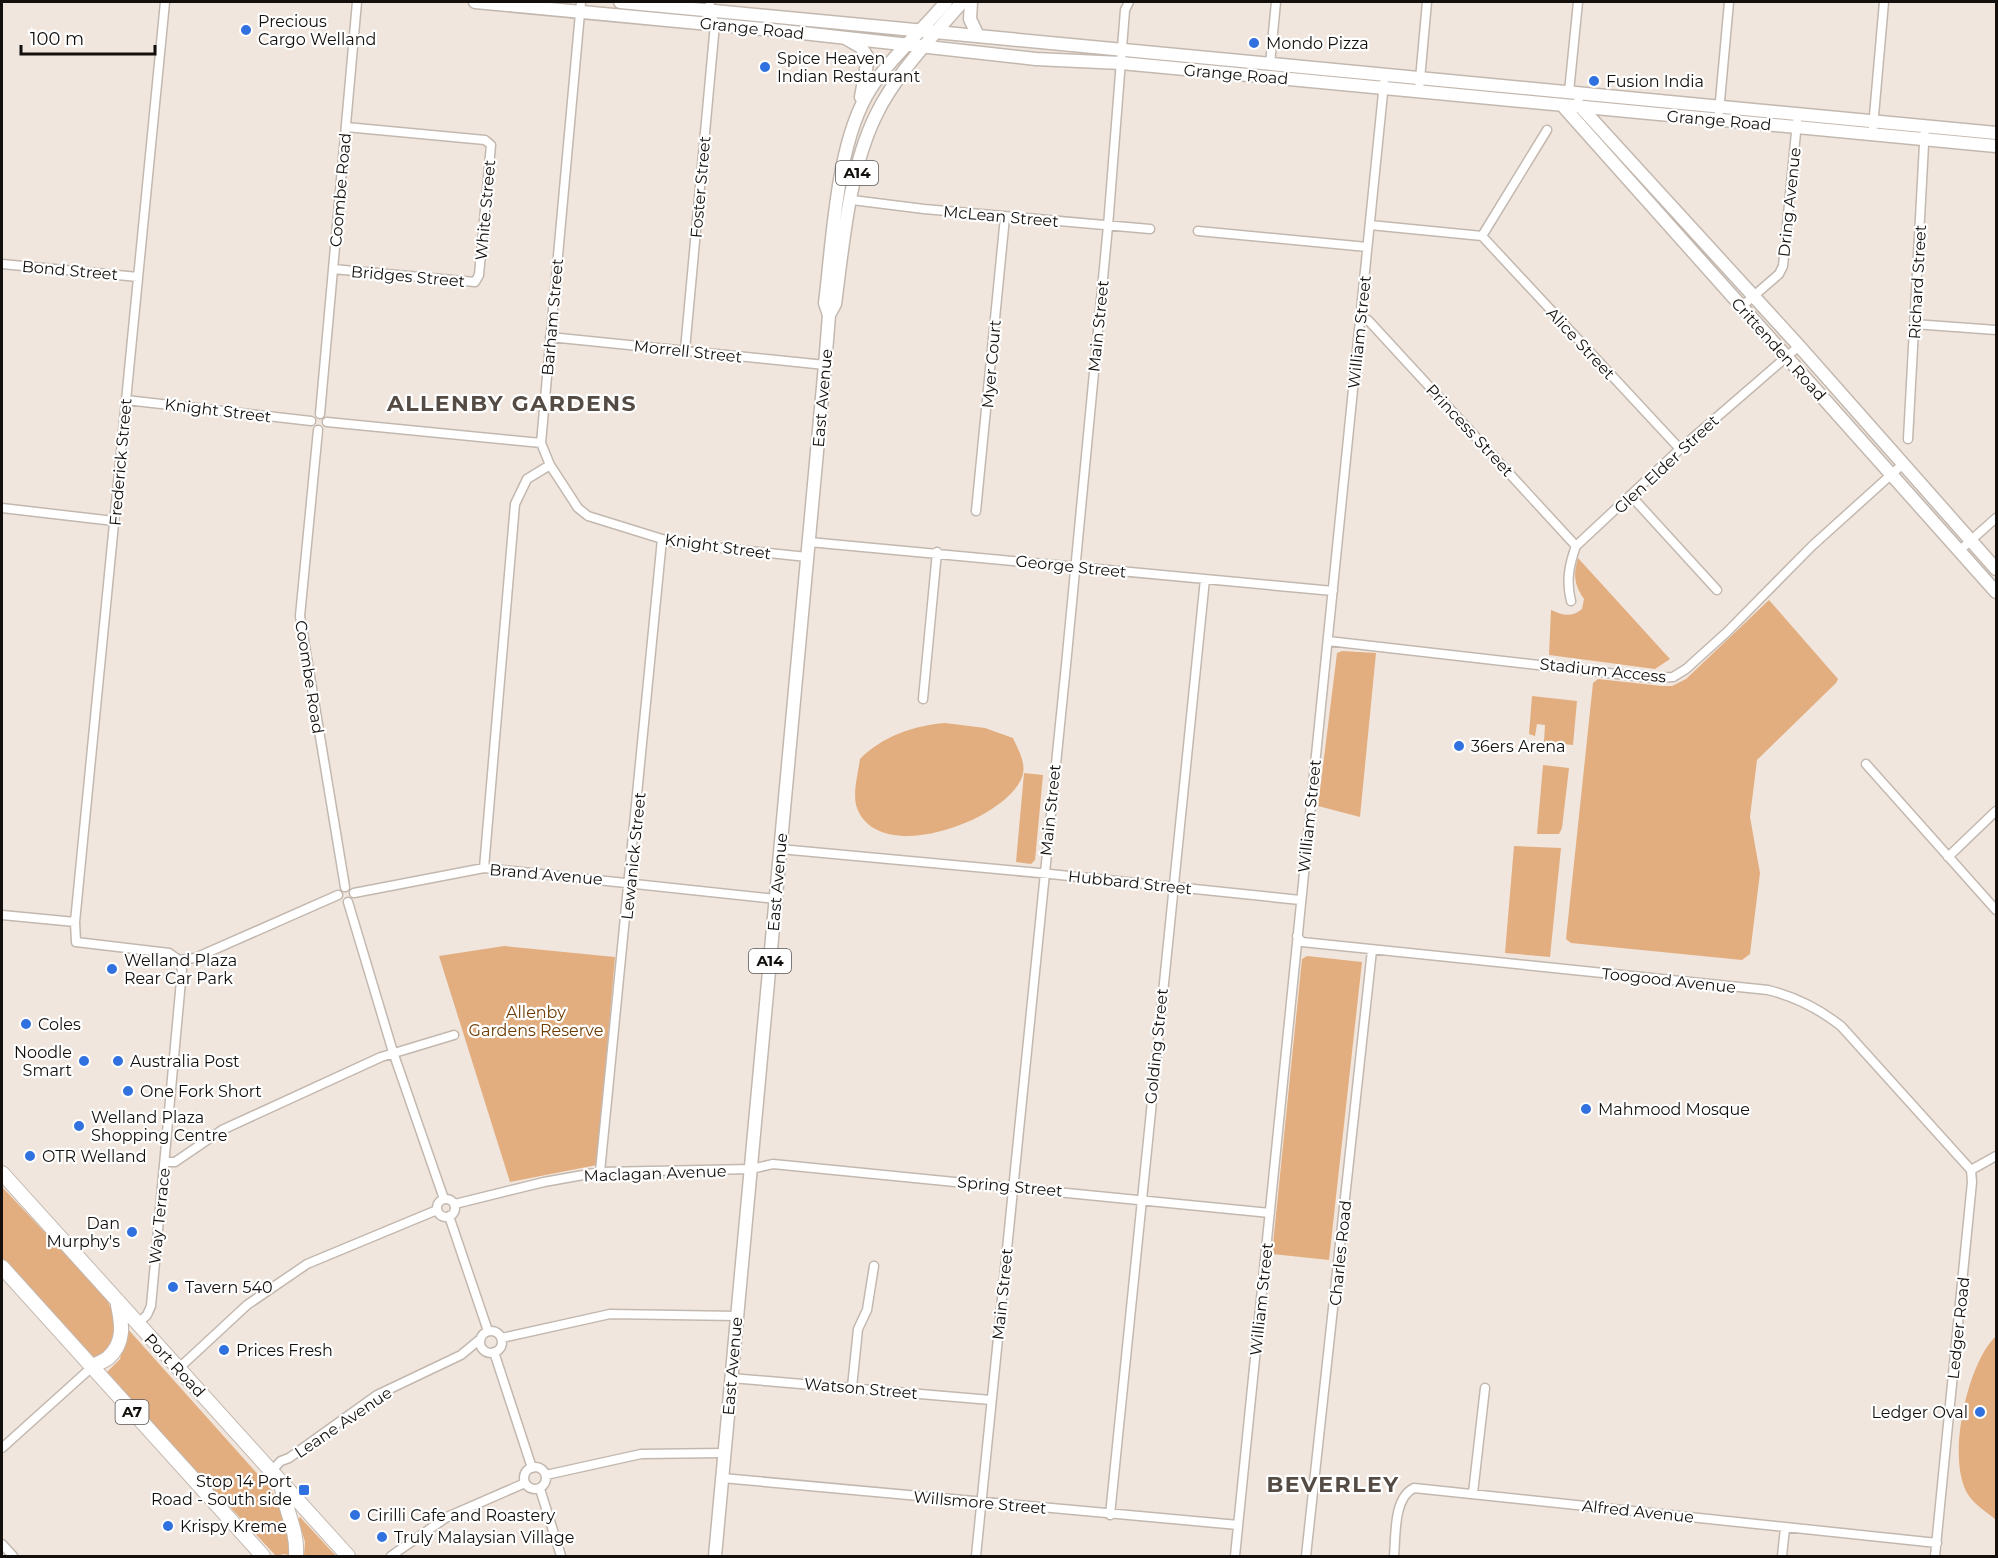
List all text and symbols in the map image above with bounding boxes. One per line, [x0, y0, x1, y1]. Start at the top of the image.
place label: Precious Cargo Welland [258, 12, 376, 49]
street label: Grange Road [699, 14, 805, 43]
scale bar [21, 18, 154, 56]
marker: Precious Cargo Welland [239, 23, 253, 37]
text: 100 m [30, 28, 84, 50]
place label: Mondo Pizza [1266, 34, 1369, 53]
marker: Mondo Pizza [1247, 36, 1261, 50]
place label: Spice Heaven Indian Restaurant [777, 49, 921, 86]
marker: Spice Heaven Indian Restaurant [758, 60, 772, 74]
street label: Grange Road [1183, 60, 1289, 89]
place label: Fusion India [1606, 72, 1704, 91]
marker: Fusion India [1587, 74, 1601, 88]
street label: Grange Road [1666, 106, 1772, 135]
street label: Coombe Road [326, 132, 355, 248]
street label: Foster Street [687, 135, 714, 239]
street label: Dring Avenue [1774, 146, 1805, 258]
street label: White Street [472, 158, 499, 261]
road number: A14 [836, 161, 878, 185]
street label: McLean Street [942, 202, 1060, 231]
street label: Richard Street [1905, 224, 1930, 340]
street label: Bond Street [21, 257, 119, 284]
street label: Barham Street [538, 257, 567, 376]
street label: Bridges Street [350, 262, 466, 291]
street label: William Street [1344, 274, 1375, 390]
street label: Main Street [1084, 279, 1113, 373]
street label: Crittenden Road [1727, 294, 1830, 405]
street label: Alice Street [1543, 304, 1619, 384]
street label: Myer Court [978, 318, 1005, 409]
street label: Morrell Street [633, 336, 743, 367]
street label: East Avenue [809, 348, 836, 448]
street label: Princess Street [1422, 380, 1518, 481]
district label: ALLENBY GARDENS [386, 390, 637, 417]
street label: Knight Street [164, 395, 273, 427]
street label: Frederick Street [105, 397, 136, 527]
street label: Glen Elder Street [1610, 411, 1723, 518]
street label: Knight Street [664, 530, 773, 563]
street label: George Street [1015, 551, 1128, 582]
street label: Coombe Road [291, 619, 328, 735]
street label: Stadium Access [1539, 654, 1667, 687]
place label: 36ers Arena [1471, 737, 1566, 756]
marker: 36ers Arena [1452, 739, 1466, 753]
street label: William Street [1294, 758, 1325, 874]
street label: Main Street [1036, 763, 1065, 857]
street label: Lewanick Street [617, 791, 650, 921]
street label: East Avenue [764, 832, 791, 932]
street label: Brand Avenue [489, 860, 603, 889]
street label: Hubbard Street [1067, 867, 1193, 899]
road number: A14 [749, 949, 791, 973]
place label: Welland Plaza Rear Car Park [124, 951, 237, 988]
marker: Welland Plaza Rear Car Park [105, 962, 119, 976]
street label: Toogood Avenue [1601, 964, 1737, 997]
street label: Golding Street [1141, 987, 1172, 1105]
park label: Allenby Gardens Reserve [469, 1003, 603, 1040]
place label: Coles [38, 1015, 81, 1034]
marker: Coles [19, 1017, 33, 1031]
place label: Noodle Smart [14, 1043, 72, 1080]
place label: Australia Post [130, 1052, 240, 1071]
marker: Noodle Smart [77, 1054, 91, 1068]
marker: Australia Post [111, 1054, 125, 1068]
place label: One Fork Short [140, 1082, 262, 1101]
marker: One Fork Short [121, 1084, 135, 1098]
place label: Mahmood Mosque [1598, 1100, 1750, 1119]
marker: Mahmood Mosque [1579, 1102, 1593, 1116]
place label: Welland Plaza Shopping Centre [91, 1108, 228, 1145]
marker: Welland Plaza Shopping Centre [72, 1119, 86, 1133]
place label: OTR Welland [42, 1147, 146, 1166]
marker: OTR Welland [23, 1149, 37, 1163]
street label: Maclagan Avenue [583, 1162, 727, 1185]
street label: Way Terrace [145, 1167, 174, 1265]
street label: Spring Street [957, 1172, 1064, 1201]
street label: Charles Road [1326, 1199, 1355, 1307]
place label: Dan Murphy's [47, 1214, 120, 1251]
marker: Dan Murphy's [125, 1225, 139, 1239]
street label: William Street [1246, 1241, 1277, 1357]
street label: Main Street [988, 1247, 1017, 1341]
street label: Ledger Road [1944, 1276, 1973, 1380]
place label: Tavern 540 [185, 1278, 273, 1297]
marker: Tavern 540 [166, 1280, 180, 1294]
street label: East Avenue [719, 1316, 746, 1416]
street label: Port Road [140, 1329, 209, 1401]
place label: Prices Fresh [236, 1341, 333, 1360]
marker: Prices Fresh [217, 1343, 231, 1357]
street label: Watson Street [803, 1374, 919, 1403]
street label: Leane Avenue [291, 1383, 396, 1462]
road number: A7 [116, 1400, 148, 1424]
place label: Ledger Oval [1871, 1403, 1968, 1422]
marker: Ledger Oval [1973, 1405, 1987, 1419]
district label: BEVERLEY [1266, 1471, 1400, 1498]
place label: Stop 14 Port Road - South side [151, 1472, 292, 1509]
marker: Stop 14 Port Road - South side [297, 1483, 311, 1497]
street label: Willsmore Street [913, 1487, 1048, 1518]
street label: Alfred Avenue [1581, 1496, 1695, 1527]
place label: Cirilli Cafe and Roastery [367, 1506, 555, 1525]
marker: Cirilli Cafe and Roastery [348, 1508, 362, 1522]
place label: Krispy Kreme [180, 1517, 287, 1536]
marker: Krispy Kreme [161, 1519, 175, 1533]
place label: Truly Malaysian Village [394, 1528, 574, 1547]
marker: Truly Malaysian Village [375, 1530, 389, 1544]

